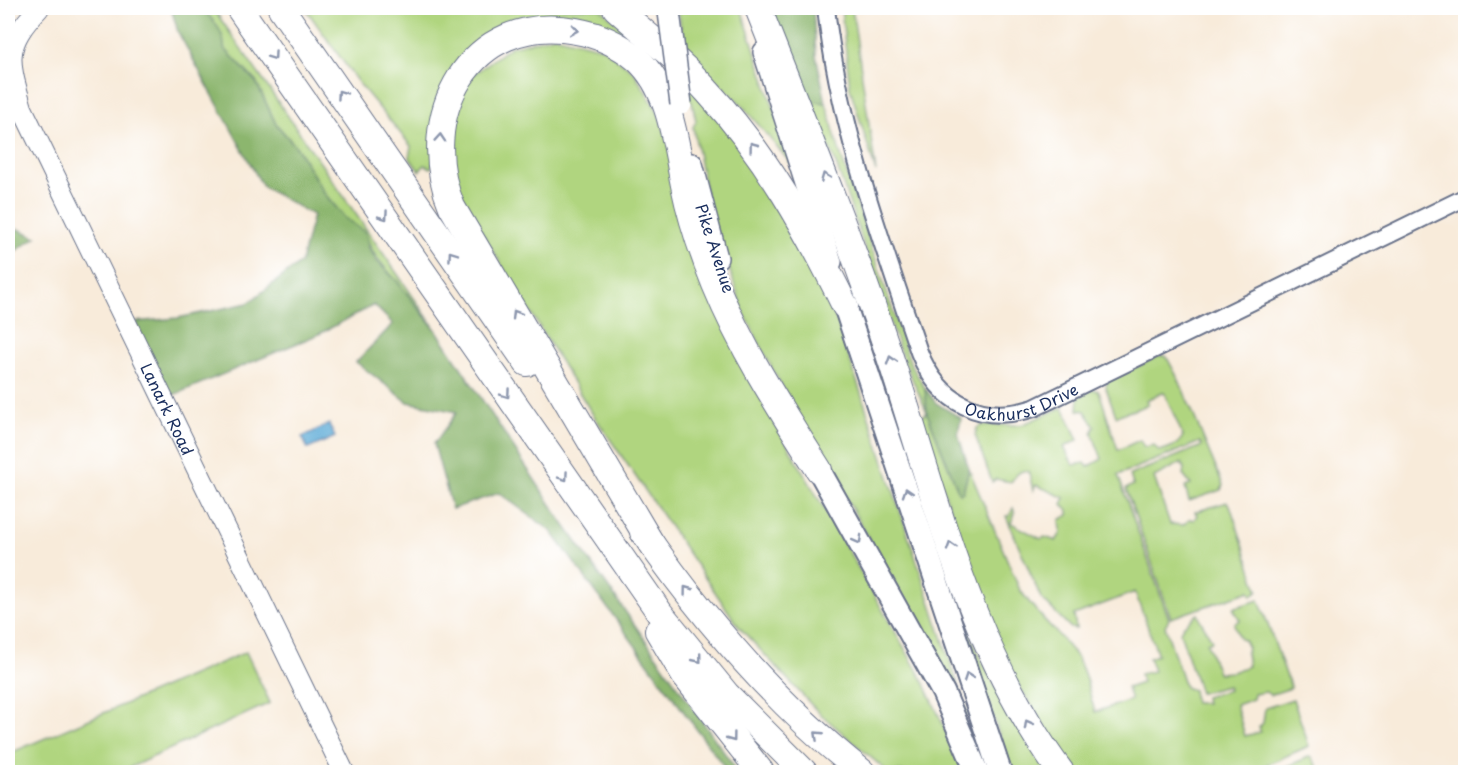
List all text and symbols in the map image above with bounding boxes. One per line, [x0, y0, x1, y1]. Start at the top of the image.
one-way arrow [569, 24, 578, 36]
one-way arrow [266, 49, 277, 60]
one-way arrow [337, 90, 348, 101]
one-way arrow [433, 134, 446, 143]
one-way arrow [750, 142, 761, 153]
one-way arrow [820, 172, 832, 183]
street label: Pike Avenue [690, 200, 742, 296]
one-way arrow [377, 209, 388, 220]
one-way arrow [448, 251, 459, 262]
one-way arrow [511, 310, 523, 320]
one-way arrow [886, 355, 898, 366]
street label: Lanark Road [135, 359, 201, 459]
street label: Oakhurst Drive [961, 376, 1082, 426]
one-way arrow [499, 387, 510, 398]
one-way arrow [557, 470, 568, 481]
one-way arrow [901, 487, 914, 498]
one-way arrow [851, 534, 862, 544]
one-way arrow [946, 541, 958, 552]
one-way arrow [683, 586, 694, 597]
one-way arrow [690, 653, 701, 664]
one-way arrow [963, 672, 976, 683]
one-way arrow [1024, 720, 1035, 731]
one-way arrow [724, 731, 735, 742]
one-way arrow [814, 731, 825, 742]

